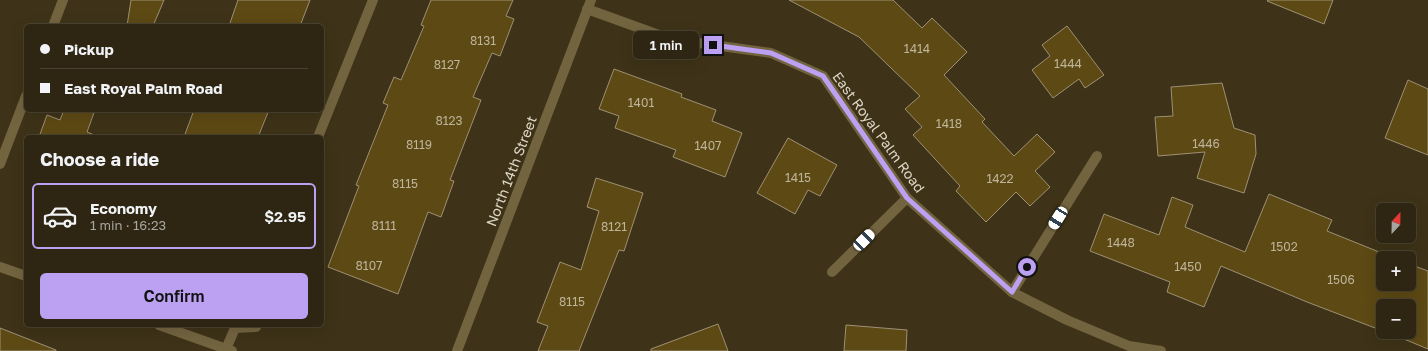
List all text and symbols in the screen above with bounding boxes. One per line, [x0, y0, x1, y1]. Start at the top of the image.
callout: 1 min [633, 31, 699, 59]
house number: 8131 [470, 33, 496, 48]
route end [704, 36, 722, 54]
text: 1 min [650, 37, 682, 53]
text: Pickup [64, 40, 114, 58]
house number: 1414 [904, 41, 930, 56]
house number: 1444 [1054, 56, 1082, 71]
house number: 8127 [434, 57, 460, 72]
street label: East Royal Palm Road [829, 68, 929, 196]
text: East Royal Palm Road [64, 79, 223, 97]
house number: 1401 [628, 95, 654, 110]
house number: 8123 [435, 113, 463, 128]
street label: North 14th Street [482, 113, 540, 229]
house number: 1418 [936, 116, 962, 131]
house number: 1446 [1192, 136, 1220, 151]
house number: 8119 [406, 137, 432, 152]
house number: 1407 [695, 138, 721, 153]
text: Choose a ride [40, 148, 159, 170]
house number: 1415 [785, 170, 811, 185]
house number: 1422 [986, 171, 1014, 186]
house number: 8115 [392, 176, 418, 191]
icon: car [42, 198, 78, 234]
text: Economy [90, 199, 157, 217]
north arrow [1376, 203, 1416, 243]
map controls [1376, 203, 1416, 339]
car [1047, 205, 1069, 231]
text: $2.95 [264, 207, 306, 225]
text: 1 min · 16:23 [90, 217, 166, 233]
house number: 8111 [372, 218, 397, 233]
house number: 8121 [601, 219, 627, 234]
car [851, 227, 877, 253]
house number: 1448 [1107, 235, 1135, 250]
house number: 1502 [1270, 239, 1298, 254]
button: + [1376, 251, 1416, 291]
house number: 8107 [356, 258, 382, 273]
route start [1018, 258, 1036, 276]
house number: 1450 [1174, 259, 1202, 274]
house number: 1506 [1327, 272, 1355, 287]
button: Confirm [40, 273, 308, 319]
house number: 8115 [559, 294, 585, 309]
button: − [1376, 299, 1416, 339]

